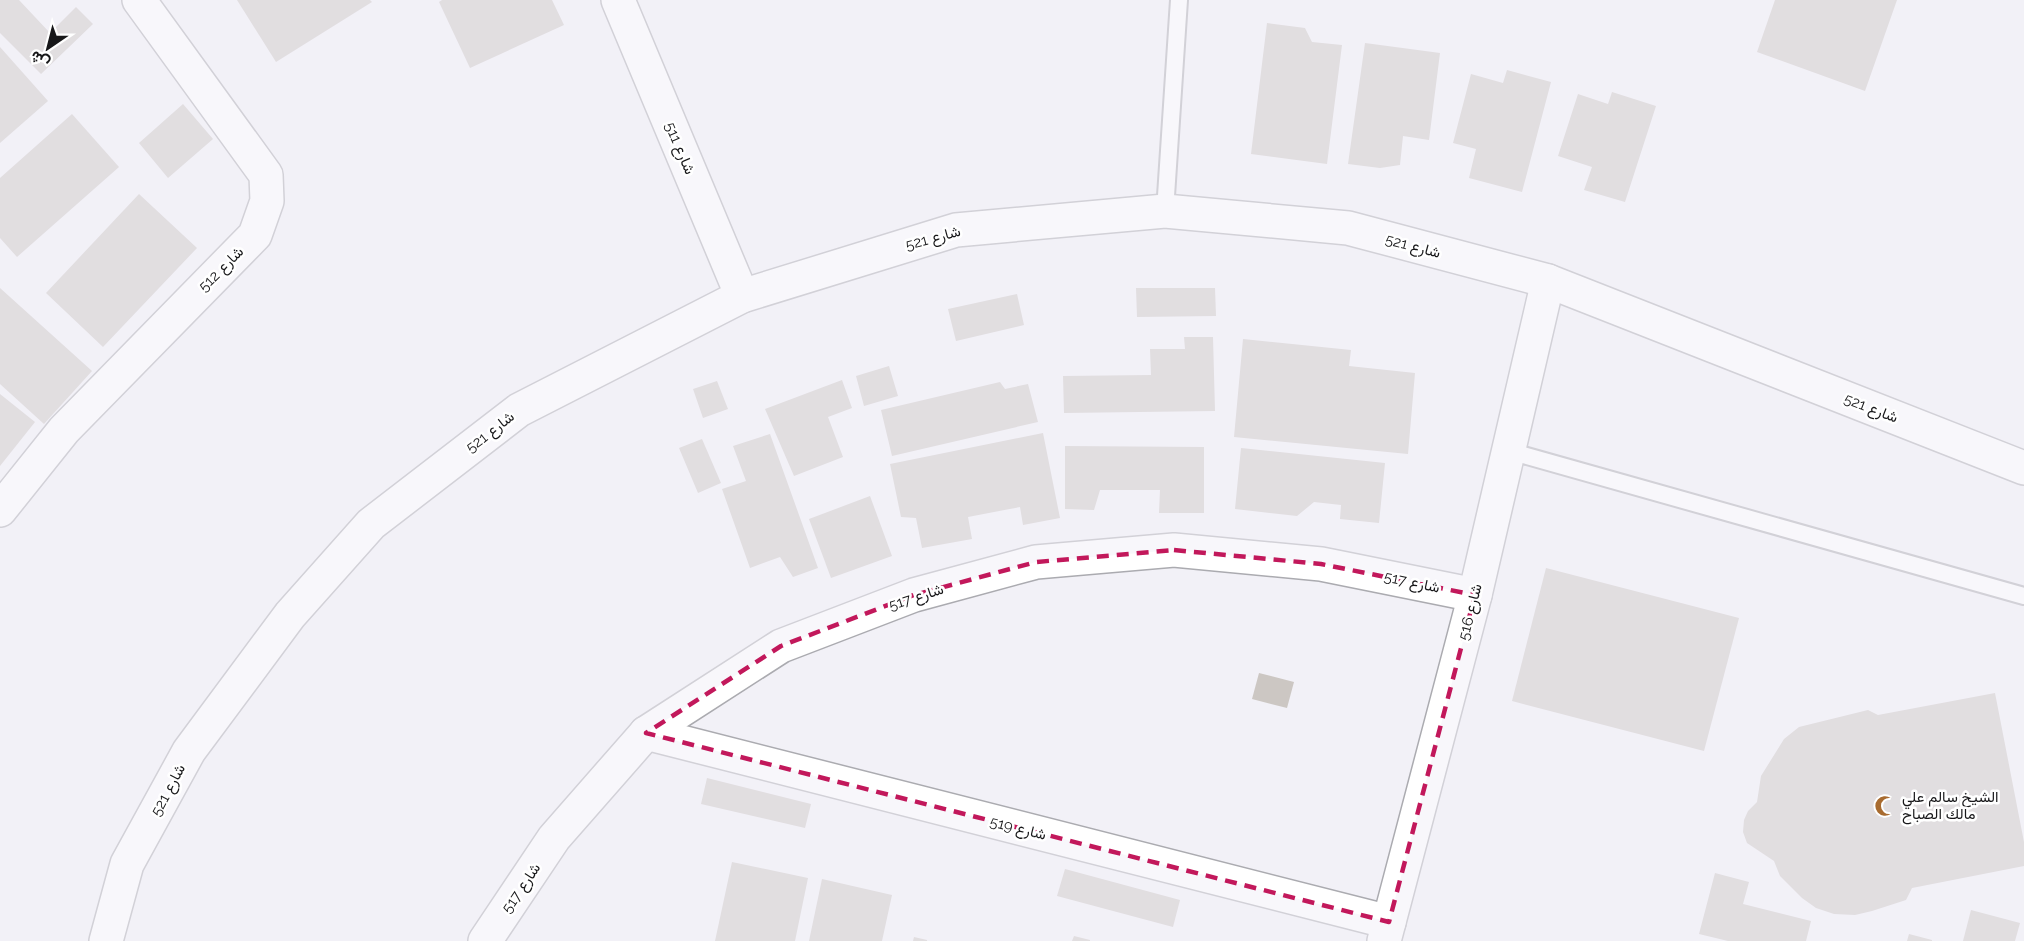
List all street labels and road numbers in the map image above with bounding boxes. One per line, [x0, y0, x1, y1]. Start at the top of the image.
street label: شارع 511 [659, 119, 699, 178]
street label: شارع 521 [903, 222, 963, 256]
street label: شارع 521 [1383, 230, 1443, 264]
street label: شارع 512 [195, 243, 249, 297]
street label: شارع 521 [1841, 389, 1901, 428]
street label: شارع 521 [462, 407, 519, 458]
street label: شارع 517 [1382, 567, 1442, 599]
street label: شارع 517 [886, 580, 946, 616]
street label: شارع 516 [1454, 582, 1488, 643]
street label: شارع 521 [147, 761, 191, 820]
street label: شارع 519 [987, 812, 1048, 846]
street label: شارع 517 [498, 859, 546, 918]

